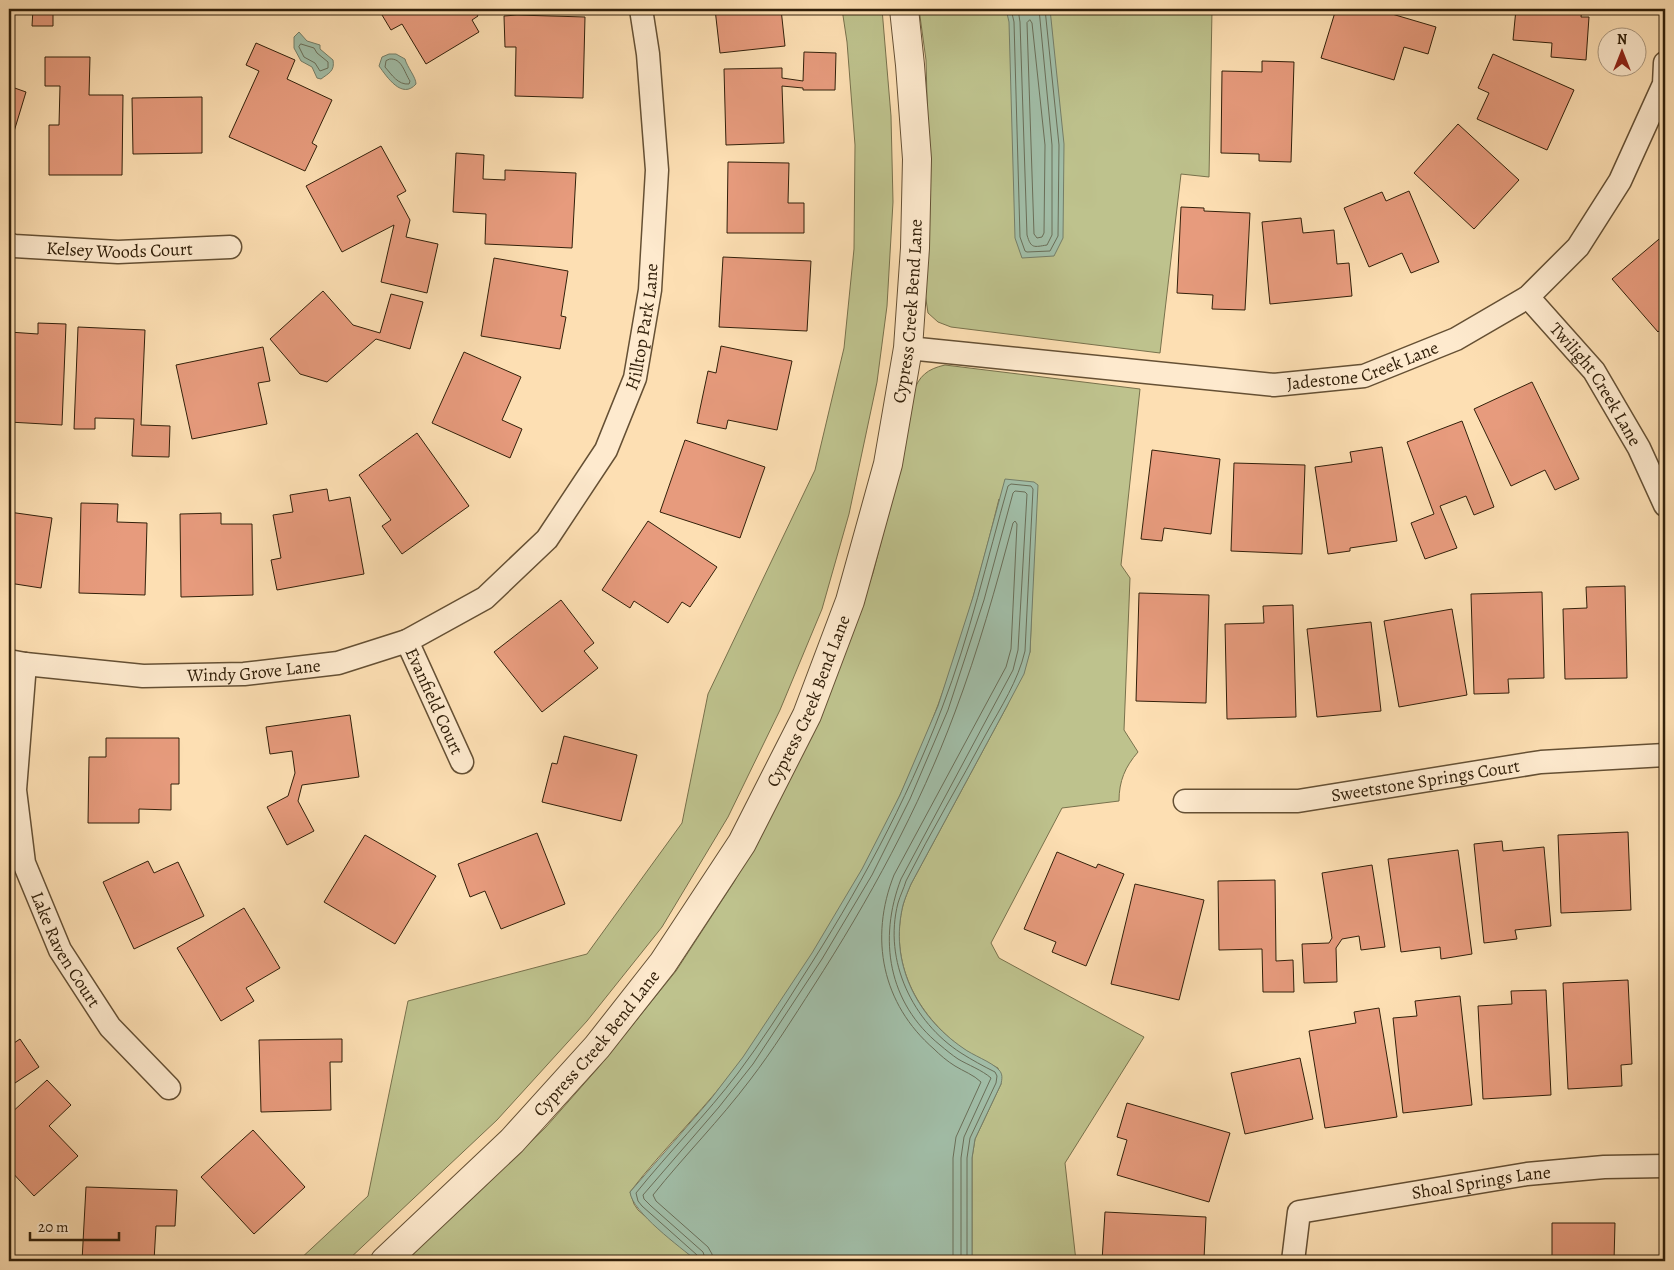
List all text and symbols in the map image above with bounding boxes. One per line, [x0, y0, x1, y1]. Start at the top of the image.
north arrow [1596, 28, 1646, 78]
text: N [1617, 30, 1627, 49]
street label: Cypress Creek Bend Lane [887, 219, 928, 405]
street label: Kelsey Woods Court [46, 236, 193, 264]
street label: Hilltop Park Lane [619, 263, 664, 394]
street label: Twilight Creek Lane [1544, 317, 1647, 450]
street label: Jadestone Creek Lane [1285, 335, 1442, 396]
street label: Cypress Creek Bend Lane [761, 612, 856, 791]
street label: Evanfield Court [400, 644, 469, 758]
street label: Windy Grove Lane [186, 653, 322, 687]
street label: Sweetstone Springs Court [1329, 754, 1521, 808]
street label: Lake Raven Court [25, 888, 106, 1012]
street label: Cypress Creek Bend Lane [528, 965, 665, 1122]
street label: Shoal Springs Lane [1410, 1160, 1552, 1205]
scale bar [30, 1210, 119, 1242]
text: 20 m [38, 1217, 69, 1237]

